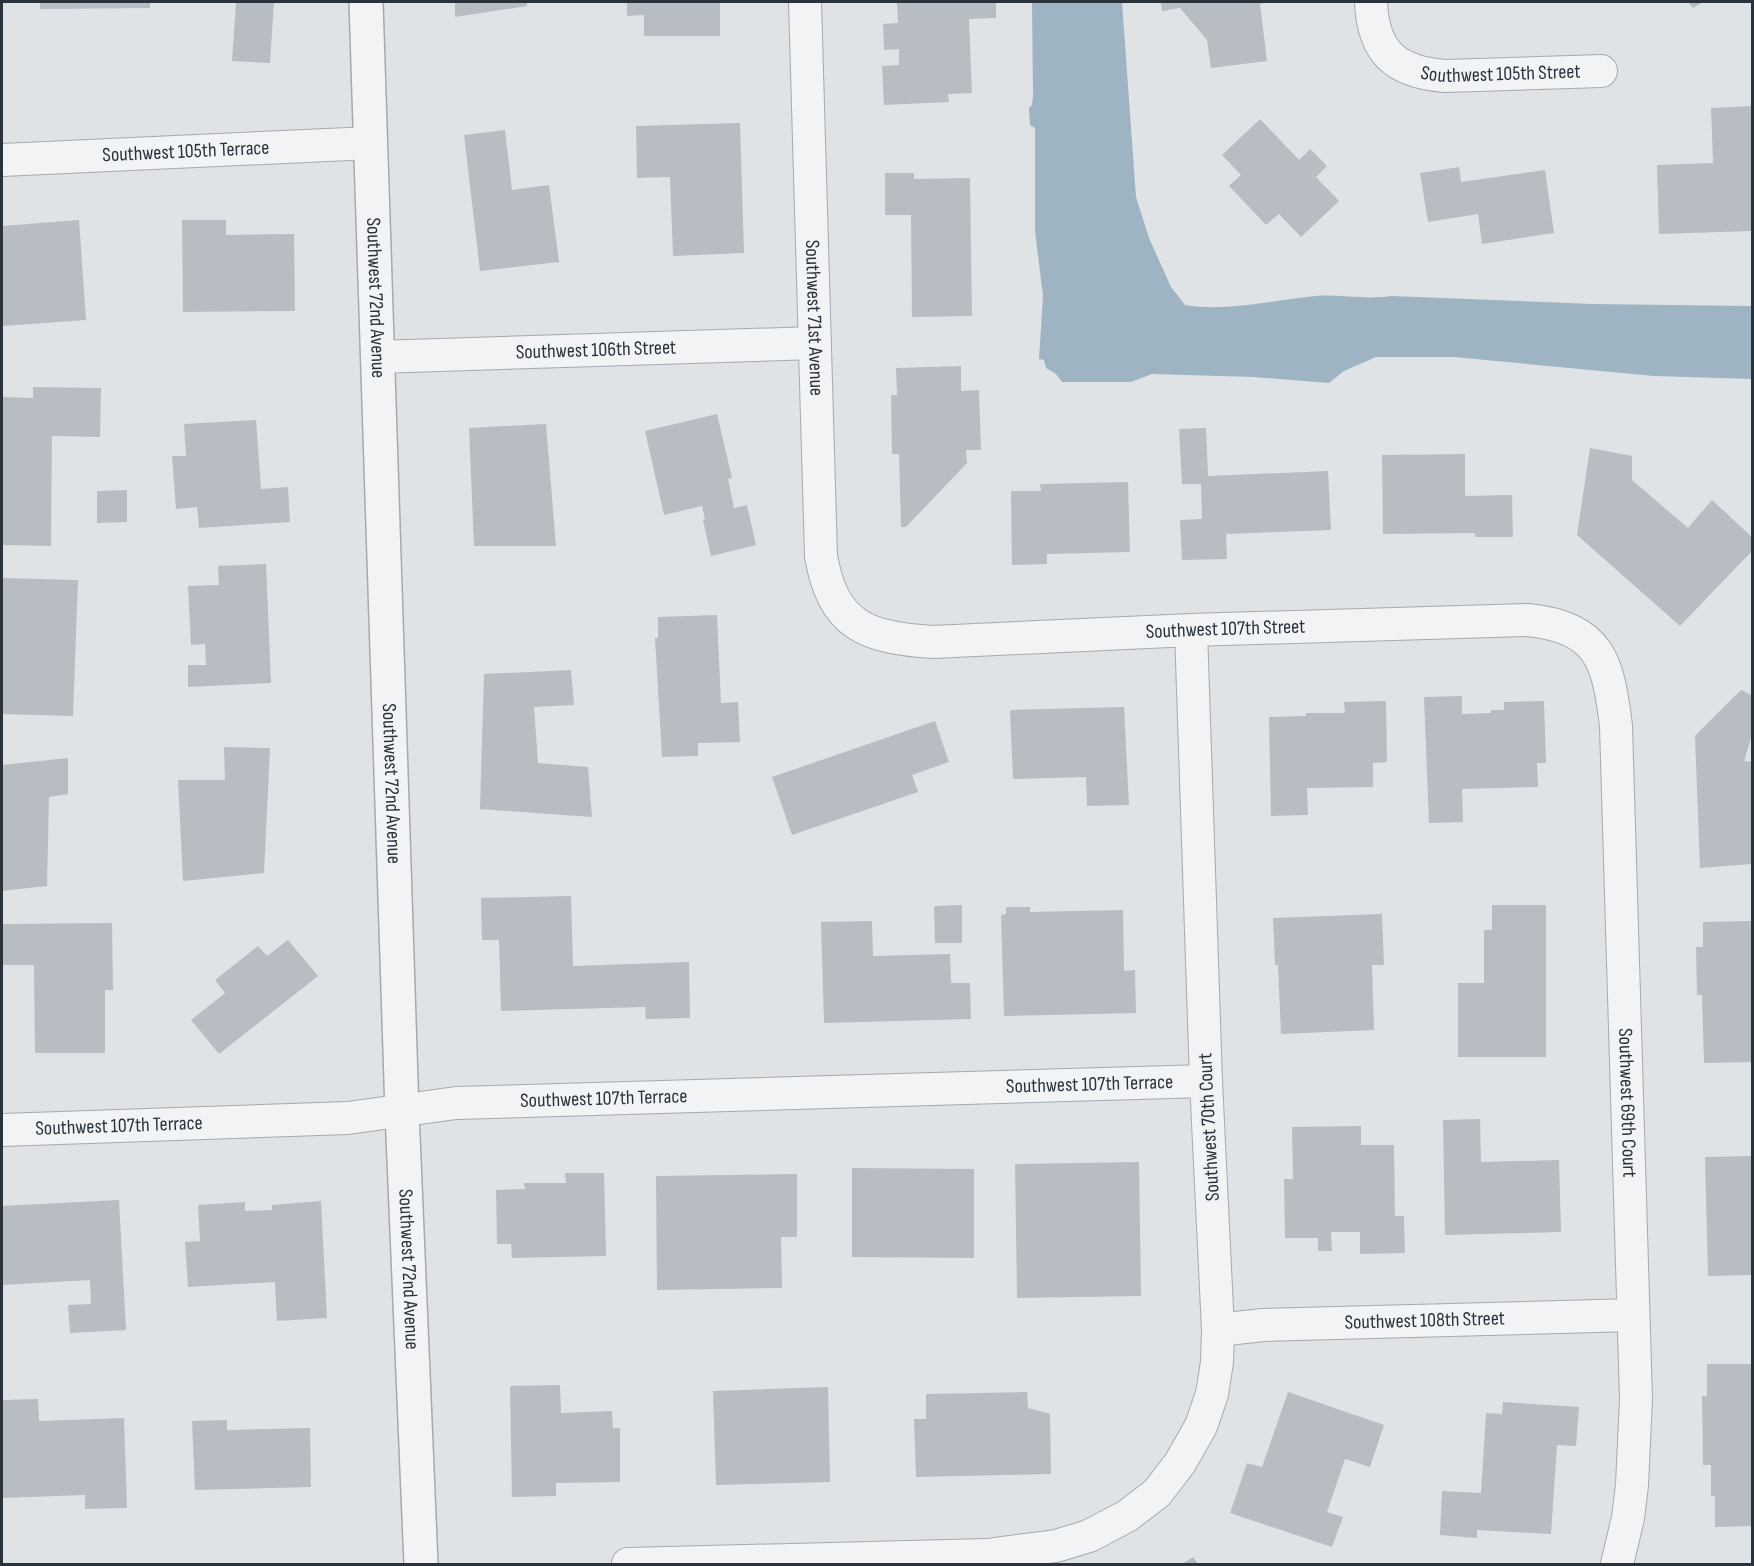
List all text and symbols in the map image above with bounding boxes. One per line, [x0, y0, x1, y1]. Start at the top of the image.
street label: Southwest 105th Street [1418, 60, 1581, 88]
street label: Southwest 105th Terrace [102, 136, 270, 167]
street label: Southwest 72nd Avenue [361, 217, 390, 379]
street label: Southwest 71st Avenue [800, 239, 828, 396]
street label: Southwest 106th Street [515, 335, 676, 365]
street label: Southwest 107th Street [1145, 615, 1306, 644]
street label: Southwest 72nd Avenue [377, 703, 406, 864]
street label: Southwest 69th Court [1613, 1028, 1641, 1178]
street label: Southwest 70th Court [1193, 1052, 1225, 1202]
street label: Southwest 107th Terrace [1006, 1070, 1173, 1099]
street label: Southwest 107th Terrace [520, 1084, 688, 1113]
street label: Southwest 107th Terrace [35, 1111, 203, 1141]
street label: Southwest 72nd Avenue [393, 1188, 424, 1350]
street label: Southwest 108th Street [1344, 1306, 1505, 1335]

